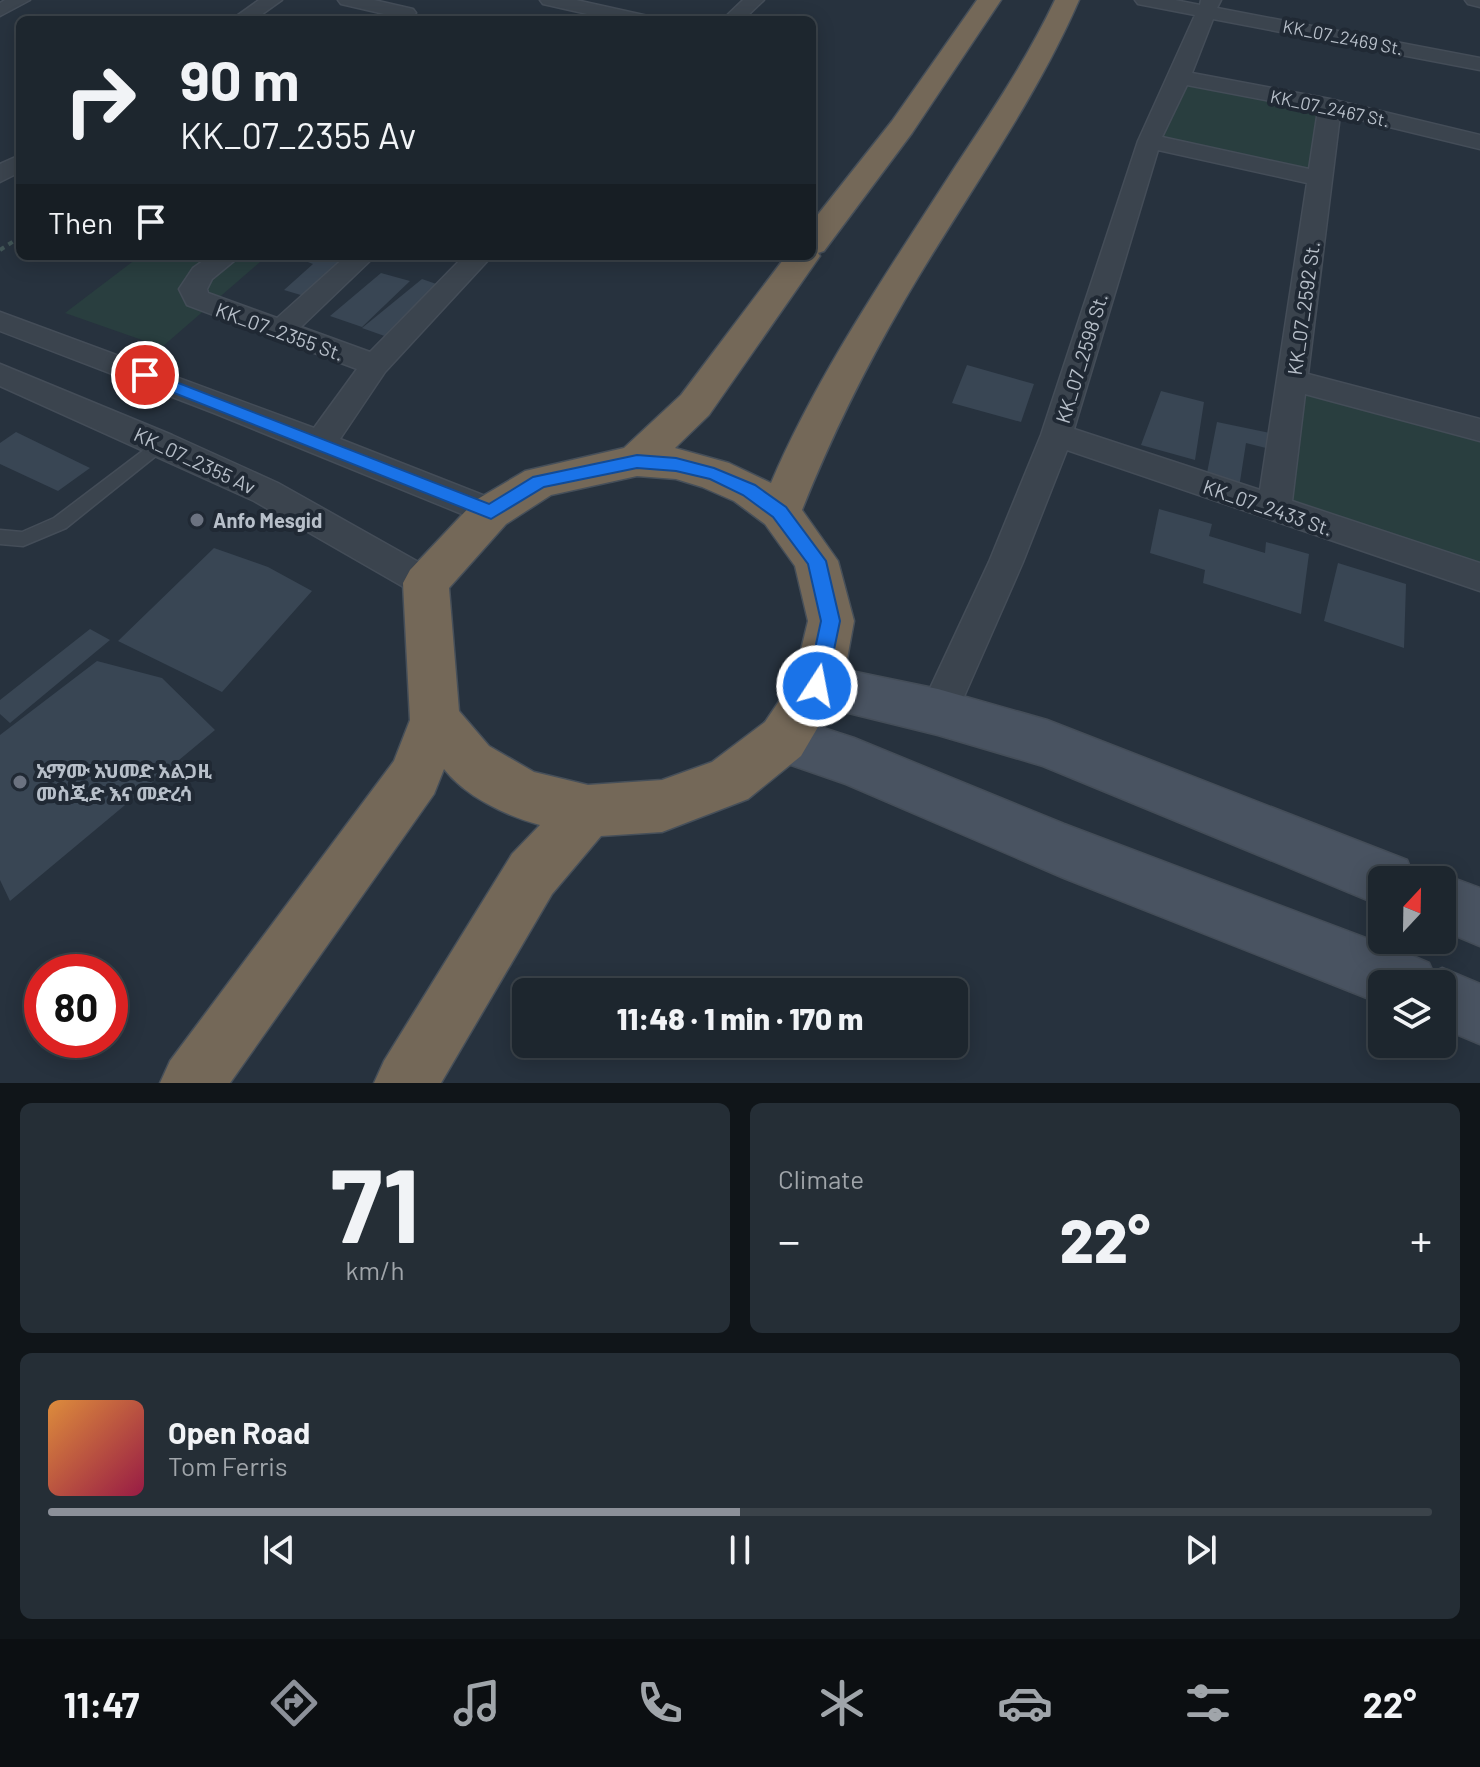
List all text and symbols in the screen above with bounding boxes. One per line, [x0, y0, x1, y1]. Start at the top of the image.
street label: KK_07_2469 St. [1281, 15, 1405, 59]
text: 90 m [180, 45, 300, 112]
icon: right [48, 48, 152, 152]
street label: KK_07_2467 St. [1268, 85, 1392, 131]
text: KK_07_2355 Av [180, 113, 416, 156]
icon: arrive [129, 200, 173, 244]
text: Then [48, 204, 113, 240]
street label: KK_07_2592 St. [1282, 239, 1324, 377]
street label: KK_07_2598 St. [1050, 290, 1112, 426]
street label: KK_07_2355 St. [213, 297, 347, 365]
pin [111, 341, 179, 409]
icon: arrive [123, 353, 167, 397]
street label: KK_07_2355 Av [131, 421, 259, 499]
street label: KK_07_2433 St. [1200, 474, 1336, 540]
place label: Anfo Mesgid [213, 508, 322, 532]
marker: Anfo Mesgid [188, 511, 206, 529]
position arrow [775, 644, 859, 728]
place label: ኢማሙ አህመድ አልጋዚ መስጂድ እና መድረሳ [36, 758, 212, 805]
marker: ኢማሙ አህመድ አልጋዚ መስጂድ እና መድረሳ [11, 773, 29, 791]
north arrow [1368, 866, 1456, 954]
map controls [1368, 866, 1456, 1058]
speed limit sign: 80 [24, 954, 128, 1058]
button: layers [1368, 970, 1456, 1058]
text: 11:48 · 1 min · 170 m [617, 1000, 863, 1036]
text: 71 [330, 1139, 420, 1264]
text: Climate [778, 1163, 864, 1194]
text: 22° [1060, 1203, 1150, 1275]
text: − [778, 1213, 800, 1266]
text: + [1410, 1213, 1432, 1266]
text: km/h [346, 1254, 404, 1285]
text: Open Road [168, 1414, 310, 1450]
text: Tom Ferris [168, 1450, 288, 1481]
icon: previous [257, 1528, 301, 1572]
icon: pause [718, 1528, 762, 1572]
icon: next [1179, 1528, 1223, 1572]
icon: directions [266, 1675, 322, 1731]
icon: music [449, 1675, 505, 1731]
icon: phone [632, 1675, 688, 1731]
icon: climate [814, 1675, 870, 1731]
icon: car [997, 1675, 1053, 1731]
icon: filters [1180, 1675, 1236, 1731]
text: 11:47 [63, 1682, 139, 1725]
text: 22° [1363, 1682, 1417, 1725]

